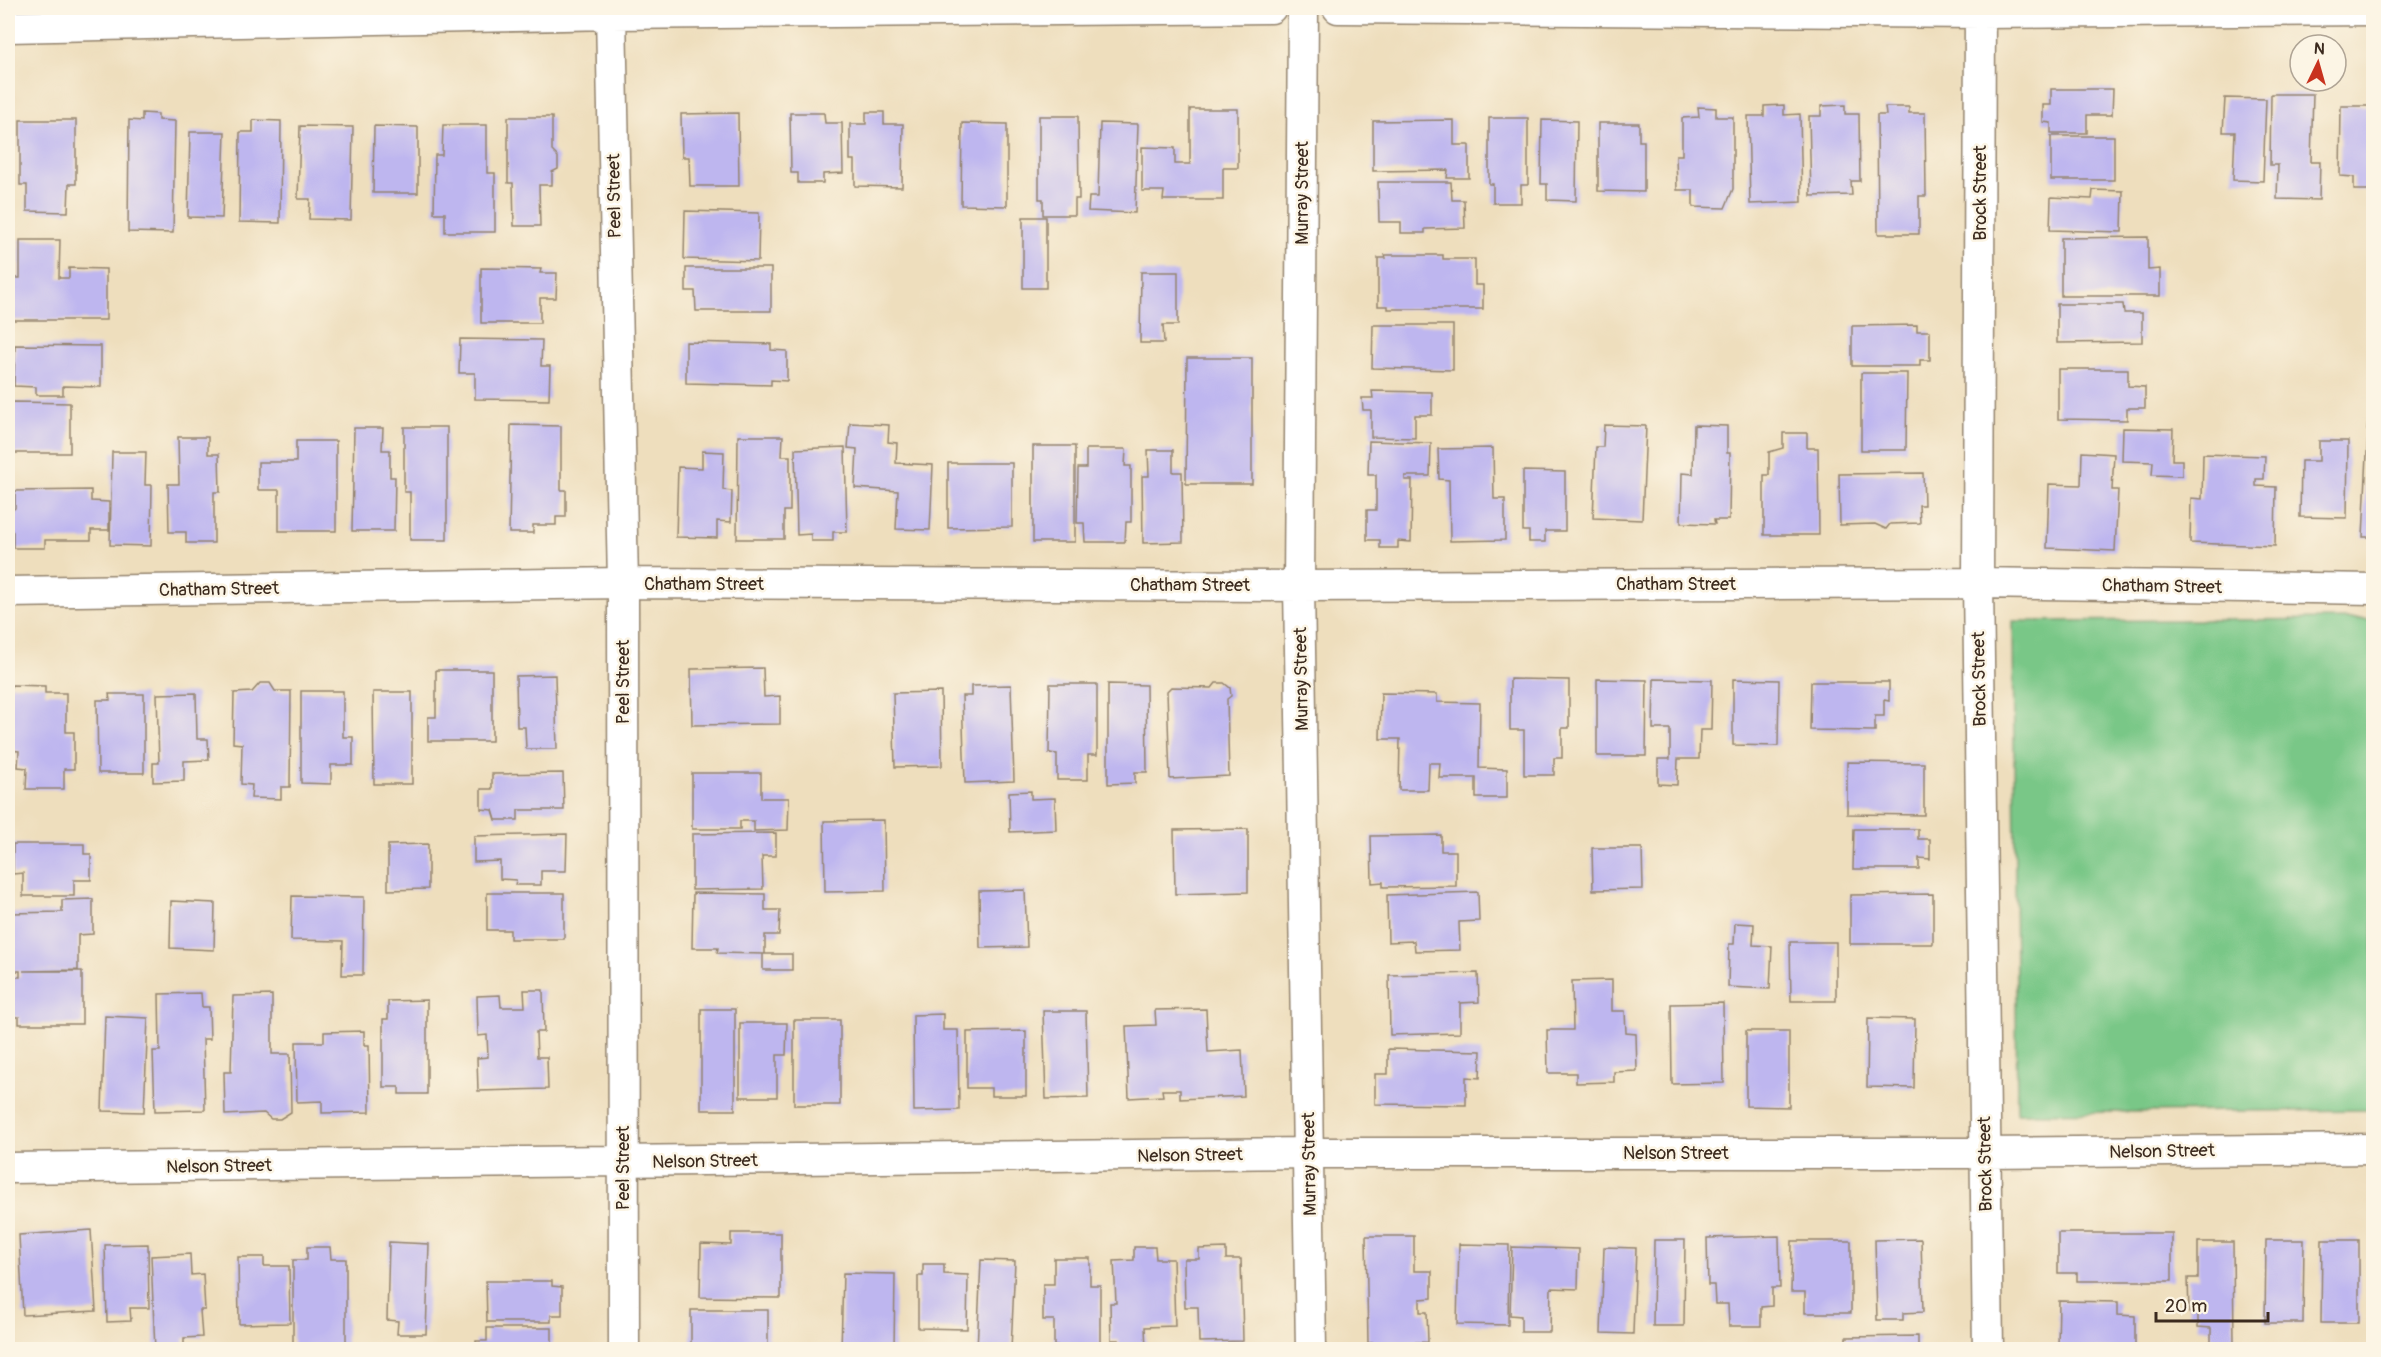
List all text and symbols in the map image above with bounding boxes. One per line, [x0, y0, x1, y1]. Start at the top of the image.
north arrow [2288, 33, 2348, 93]
text: N [2313, 39, 2326, 60]
street label: Murray Street [1291, 140, 1314, 245]
street label: Brock Street [1969, 145, 1992, 241]
street label: Peel Street [602, 153, 627, 239]
street label: Chatham Street [644, 573, 765, 596]
street label: Chatham Street [1616, 573, 1737, 596]
street label: Chatham Street [1130, 574, 1251, 597]
street label: Chatham Street [2102, 574, 2223, 599]
street label: Chatham Street [159, 577, 280, 602]
street label: Murray Street [1289, 626, 1314, 731]
street label: Brock Street [1967, 630, 1992, 727]
street label: Peel Street [612, 639, 635, 724]
street label: Murray Street [1297, 1111, 1322, 1216]
street label: Brock Street [1973, 1115, 1998, 1212]
street label: Peel Street [612, 1125, 635, 1210]
street label: Nelson Street [2109, 1139, 2216, 1164]
street label: Nelson Street [1623, 1142, 1730, 1165]
street label: Nelson Street [1137, 1143, 1244, 1168]
street label: Nelson Street [652, 1149, 759, 1174]
street label: Nelson Street [166, 1154, 273, 1179]
scale bar [2156, 1285, 2268, 1323]
text: 20 m [2165, 1295, 2207, 1318]

